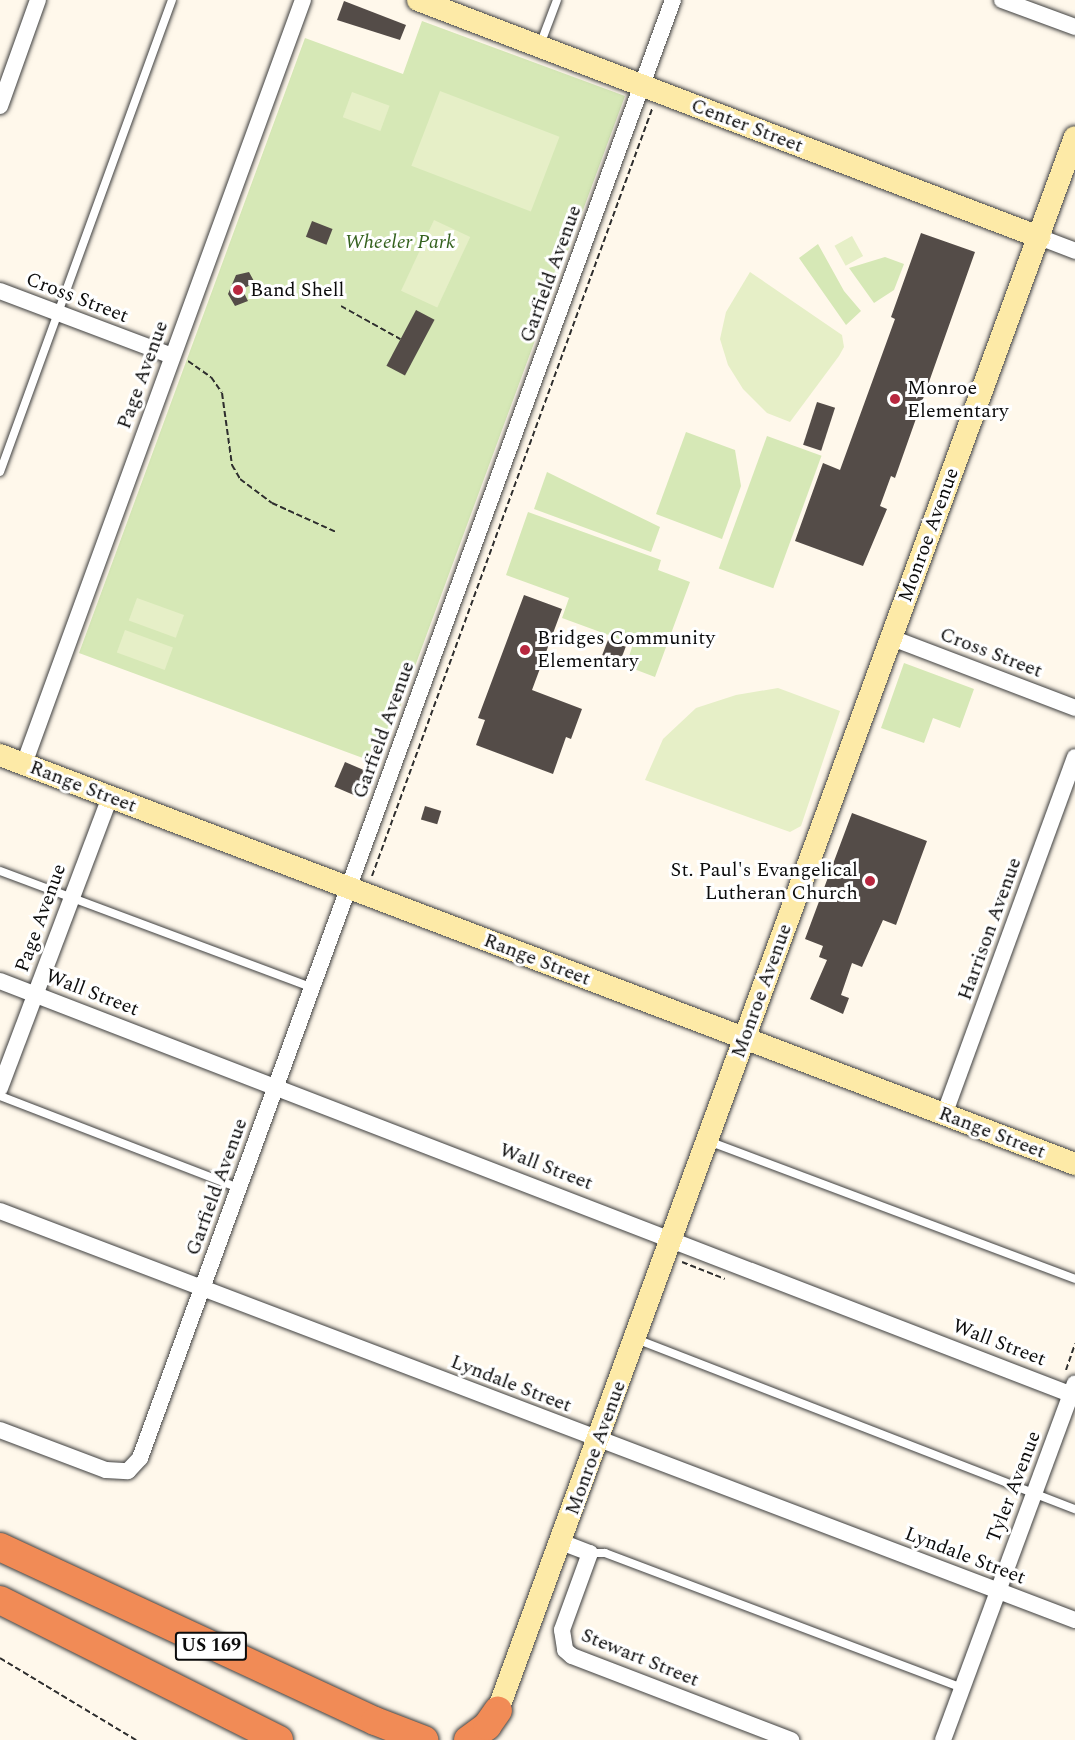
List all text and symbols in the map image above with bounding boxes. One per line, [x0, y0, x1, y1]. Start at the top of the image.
street label: Center Street [688, 94, 806, 158]
street label: Garfield Avenue [515, 202, 587, 346]
park label: Wheeler Park [345, 230, 455, 254]
street label: Cross Street [22, 267, 132, 329]
place label: Band Shell [250, 278, 344, 302]
marker: Band Shell [231, 283, 245, 297]
street label: Page Avenue [112, 318, 174, 432]
place label: Monroe Elementary [907, 376, 1009, 423]
marker: Monroe Elementary [888, 392, 902, 406]
street label: Monroe Avenue [894, 465, 964, 605]
street label: Cross Street [936, 622, 1046, 684]
place label: Bridges Community Elementary [537, 626, 715, 673]
marker: Bridges Community Elementary [518, 643, 532, 657]
street label: Garfield Avenue [348, 658, 420, 802]
street label: Range Street [26, 756, 140, 818]
street label: Harrison Avenue [953, 854, 1027, 1004]
place label: St. Paul's Evangelical Lutheran Church [671, 858, 858, 905]
street label: Page Avenue [10, 861, 72, 975]
marker: St. Paul's Evangelical Lutheran Church [863, 874, 877, 888]
street label: Monroe Avenue [727, 921, 797, 1061]
street label: Range Street [480, 929, 594, 991]
street label: Wall Street [42, 964, 142, 1022]
street label: Range Street [935, 1102, 1049, 1164]
street label: Garfield Avenue [181, 1115, 253, 1259]
street label: Wall Street [496, 1138, 596, 1196]
street label: Wall Street [949, 1314, 1049, 1372]
street label: Lyndale Street [447, 1350, 575, 1418]
street label: Monroe Avenue [561, 1378, 631, 1518]
street label: Tyler Avenue [982, 1428, 1046, 1546]
street label: Lyndale Street [901, 1522, 1029, 1590]
street label: Stewart Street [578, 1623, 702, 1693]
road number: US 169 [174, 1631, 248, 1661]

